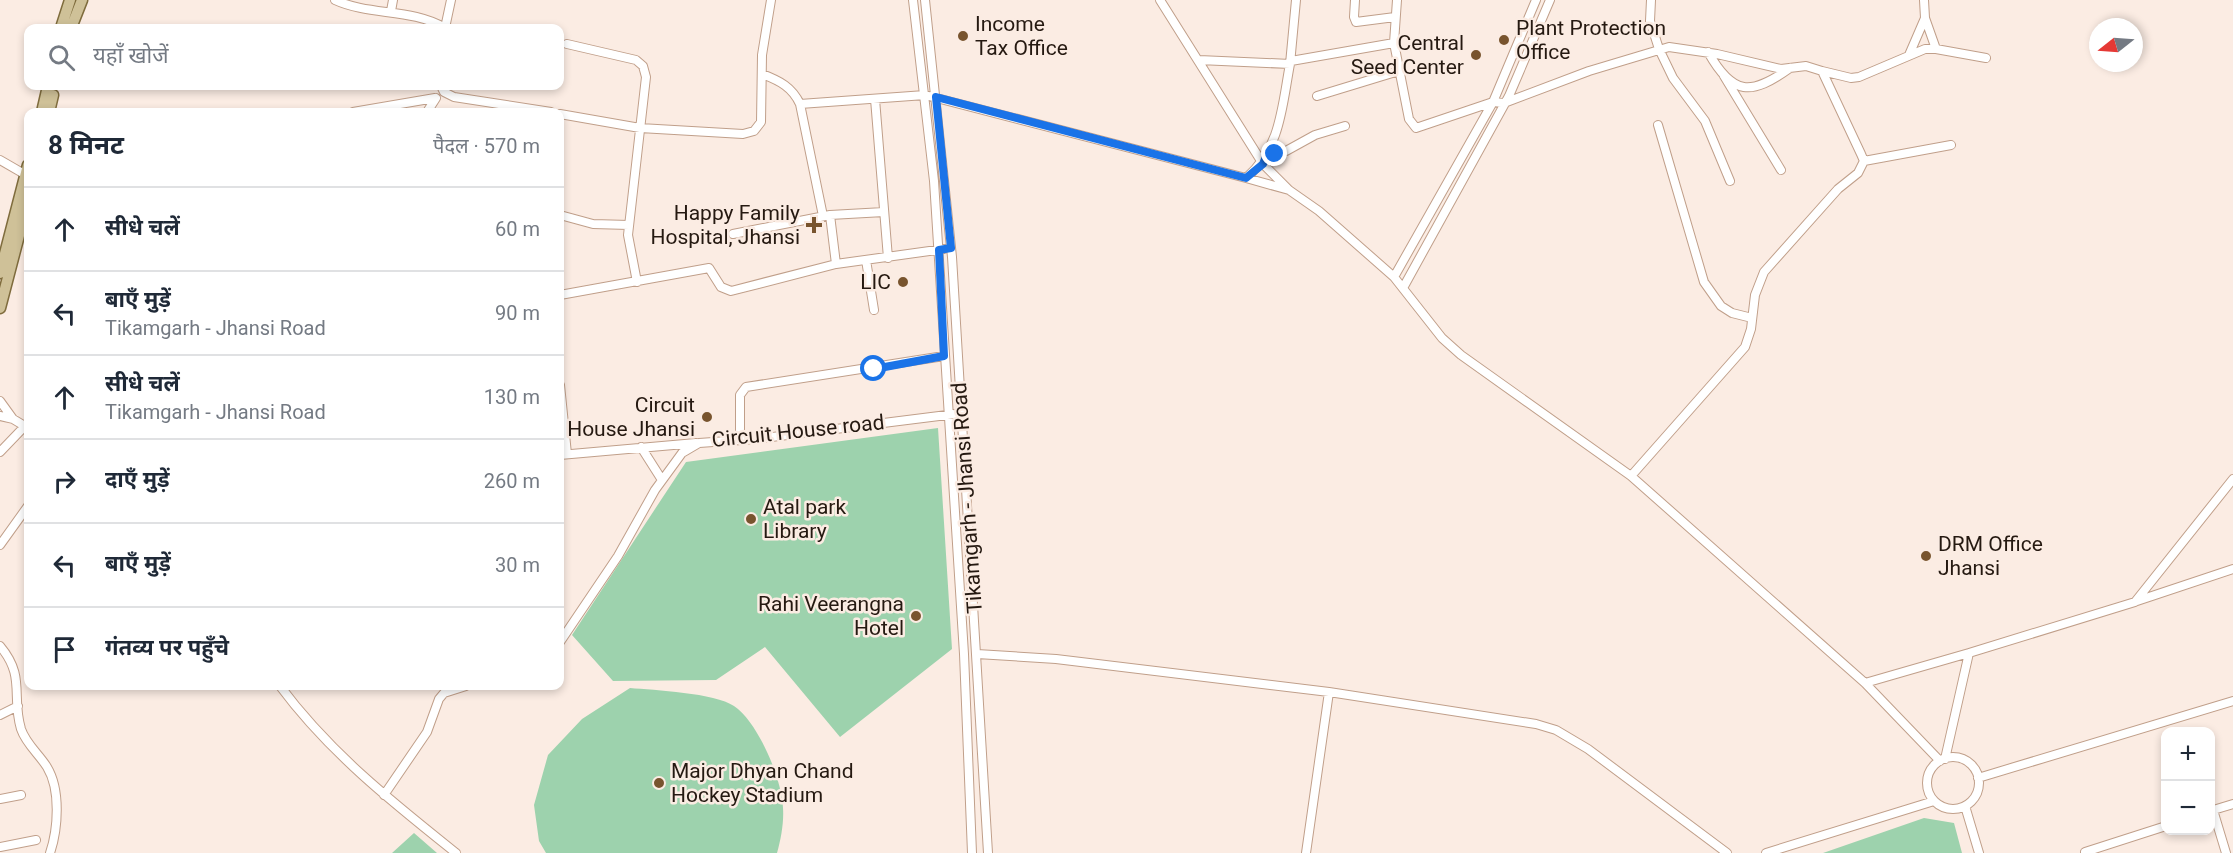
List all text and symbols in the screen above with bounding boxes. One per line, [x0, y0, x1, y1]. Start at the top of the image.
place label: Income Tax Office [975, 12, 1068, 60]
place label: Plant Protection Office [1516, 16, 1666, 64]
north arrow [2089, 18, 2143, 72]
search box [24, 24, 564, 90]
marker: Income Tax Office [956, 29, 970, 43]
place label: Central Seed Center [1351, 31, 1464, 79]
marker: Plant Protection Office [1497, 33, 1511, 47]
icon: search [45, 41, 78, 74]
text: यहाँ खोजें [93, 43, 169, 68]
marker: Central Seed Center [1469, 48, 1483, 62]
text: 8 मिनट [48, 130, 124, 160]
text: पैदल · 570 m [433, 134, 540, 158]
route end [1261, 140, 1287, 166]
place label: Happy Family Hospital, Jhansi [650, 201, 800, 249]
icon: ahead [48, 213, 81, 246]
text: सीधे चलें [105, 215, 180, 240]
marker: Happy Family Hospital, Jhansi [805, 216, 823, 234]
text: 60 m [495, 217, 540, 241]
place label: LIC [860, 270, 891, 294]
marker: LIC [896, 275, 910, 289]
text: बाएँ मुड़ें [105, 287, 171, 312]
icon: left [48, 297, 81, 330]
text: 90 m [495, 301, 540, 325]
text: Tikamgarh - Jhansi Road [105, 316, 326, 340]
route start [860, 355, 886, 381]
text: सीधे चलें [105, 371, 180, 396]
icon: ahead [48, 381, 81, 414]
street label: Tikamgarh - Jhansi Road [947, 382, 987, 614]
text: 130 m [484, 385, 540, 409]
place label: Circuit House Jhansi [567, 393, 695, 441]
text: Tikamgarh - Jhansi Road [105, 400, 326, 424]
marker: Circuit House Jhansi [700, 410, 714, 424]
street label: Circuit House road [711, 410, 885, 452]
icon: right [48, 465, 81, 498]
text: दाएँ मुड़ें [105, 467, 170, 492]
text: 260 m [484, 469, 540, 493]
place label: Atal park Library [763, 495, 846, 543]
marker: Atal park Library [744, 512, 758, 526]
place label: DRM Office Jhansi [1938, 532, 2043, 580]
icon: left [48, 549, 81, 582]
marker: DRM Office Jhansi [1919, 549, 1933, 563]
text: बाएँ मुड़ें [105, 551, 171, 576]
text: 30 m [495, 553, 540, 577]
place label: Rahi Veerangna Hotel [758, 592, 904, 640]
marker: Rahi Veerangna Hotel [909, 609, 923, 623]
icon: arrive [48, 633, 81, 666]
text: गंतव्य पर पहुँचे [105, 635, 229, 660]
map controls [2161, 727, 2215, 835]
button: + [2161, 727, 2215, 781]
place label: Major Dhyan Chand Hockey Stadium [671, 759, 854, 807]
marker: Major Dhyan Chand Hockey Stadium [652, 776, 666, 790]
button: − [2161, 781, 2215, 835]

